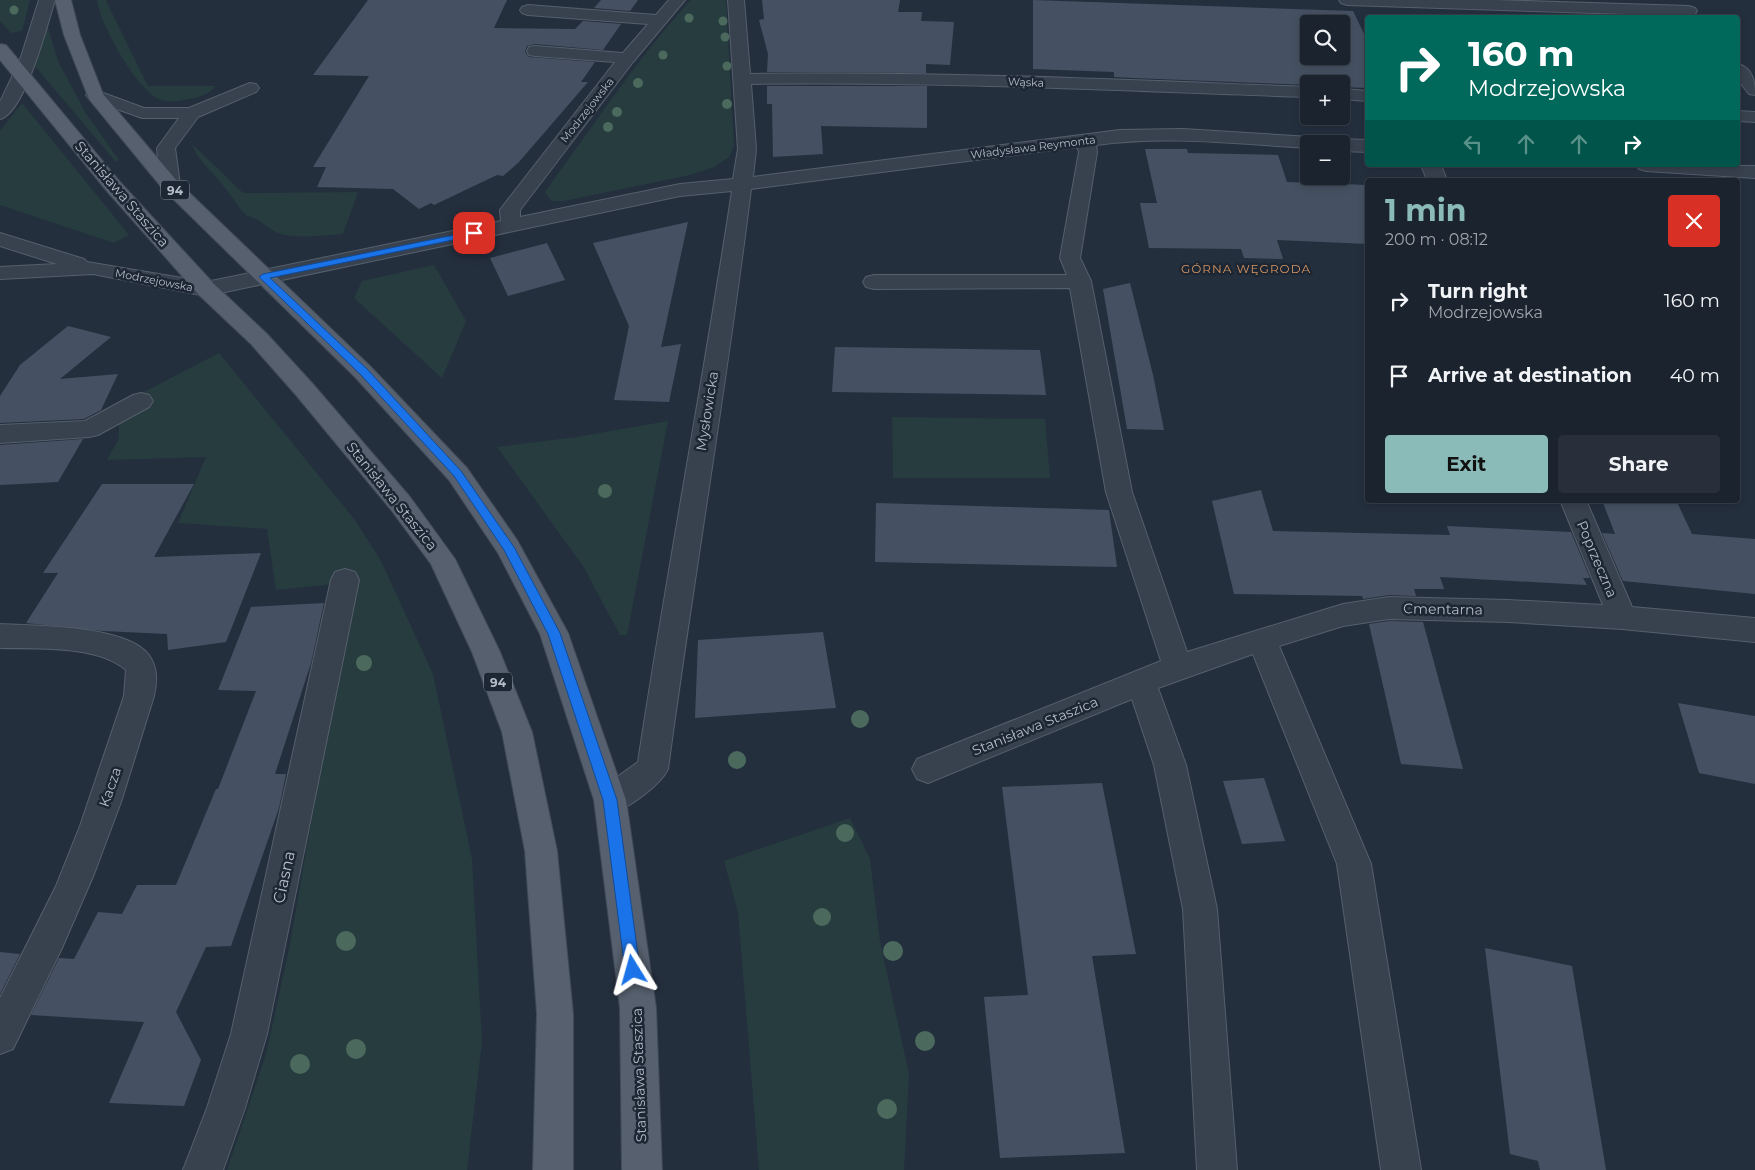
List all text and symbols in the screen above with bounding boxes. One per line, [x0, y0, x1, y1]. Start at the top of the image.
map controls [1300, 15, 1350, 185]
button: search [1300, 15, 1350, 65]
text: 160 m [1468, 32, 1574, 75]
icon: right [1385, 35, 1450, 100]
street label: Wąska [1008, 74, 1044, 90]
street label: Modrzejowska [557, 75, 617, 145]
button: + [1300, 75, 1350, 125]
text: Modrzejowska [1468, 75, 1626, 102]
icon: left [1459, 130, 1487, 158]
icon: ahead [1512, 130, 1540, 158]
icon: ahead [1565, 130, 1593, 158]
icon: right [1618, 130, 1646, 158]
street label: Władysława Reymonta [970, 132, 1096, 162]
button: − [1300, 135, 1350, 185]
street label: Stanisława Staszica [71, 137, 173, 251]
road number: 94 [161, 180, 189, 200]
text: 1 min [1385, 192, 1466, 229]
button: close [1668, 195, 1720, 247]
pin [453, 212, 495, 254]
icon: arrive [460, 219, 488, 247]
text: 200 m · 08:12 [1385, 230, 1488, 249]
district label: GÓRNA WĘGRODA [1181, 261, 1311, 276]
street label: Modrzejowska [114, 266, 194, 294]
text: Turn right [1428, 280, 1528, 303]
icon: right [1385, 287, 1413, 315]
text: 160 m [1664, 289, 1720, 312]
text: Modrzejowska [1428, 303, 1543, 322]
icon: arrive [1385, 362, 1413, 390]
text: Arrive at destination [1428, 364, 1632, 387]
text: 40 m [1670, 364, 1720, 387]
street label: Mysłowicka [692, 370, 722, 452]
button: Exit [1385, 435, 1548, 493]
button: Share [1558, 435, 1720, 493]
street label: Stanisława Staszica [343, 438, 441, 554]
street label: Poprzeczna [1573, 518, 1621, 600]
street label: Cmentarna [1403, 599, 1483, 619]
road number: 94 [484, 672, 512, 692]
street label: Stanisława Staszica [969, 692, 1101, 760]
street label: Kacza [95, 765, 125, 809]
street label: Ciasna [269, 849, 299, 905]
position arrow [606, 943, 658, 995]
street label: Stanisława Staszica [628, 1007, 650, 1143]

